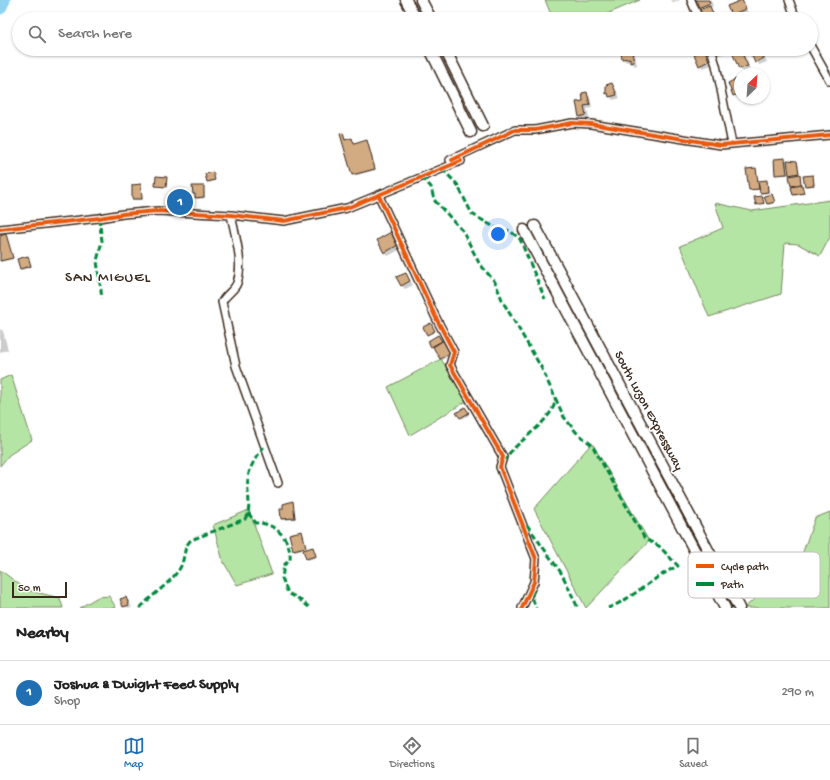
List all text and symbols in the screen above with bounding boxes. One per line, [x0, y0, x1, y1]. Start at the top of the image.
search box [12, 12, 818, 56]
icon: search [26, 23, 48, 45]
text: Search here [58, 25, 132, 43]
north arrow [734, 68, 770, 104]
pin: 1 [167, 187, 193, 217]
your location [488, 224, 508, 244]
district label: SAN MIGUEL [65, 269, 151, 287]
street label: South Luzon Expressway [610, 349, 686, 474]
legend [688, 552, 820, 598]
text: Cycle path [721, 562, 769, 574]
scale bar [12, 580, 67, 599]
text: Path [720, 580, 744, 592]
text: 50 m [18, 583, 40, 595]
text: Nearby [16, 624, 69, 644]
text: Joshua & Dwight Feed Supply [54, 676, 239, 694]
text: 1 [26, 685, 32, 700]
text: 290 m [781, 685, 814, 700]
text: Shop [54, 694, 80, 709]
tab: Map [123, 735, 145, 771]
tab: Directions [390, 735, 434, 771]
tab: Saved [679, 735, 707, 771]

